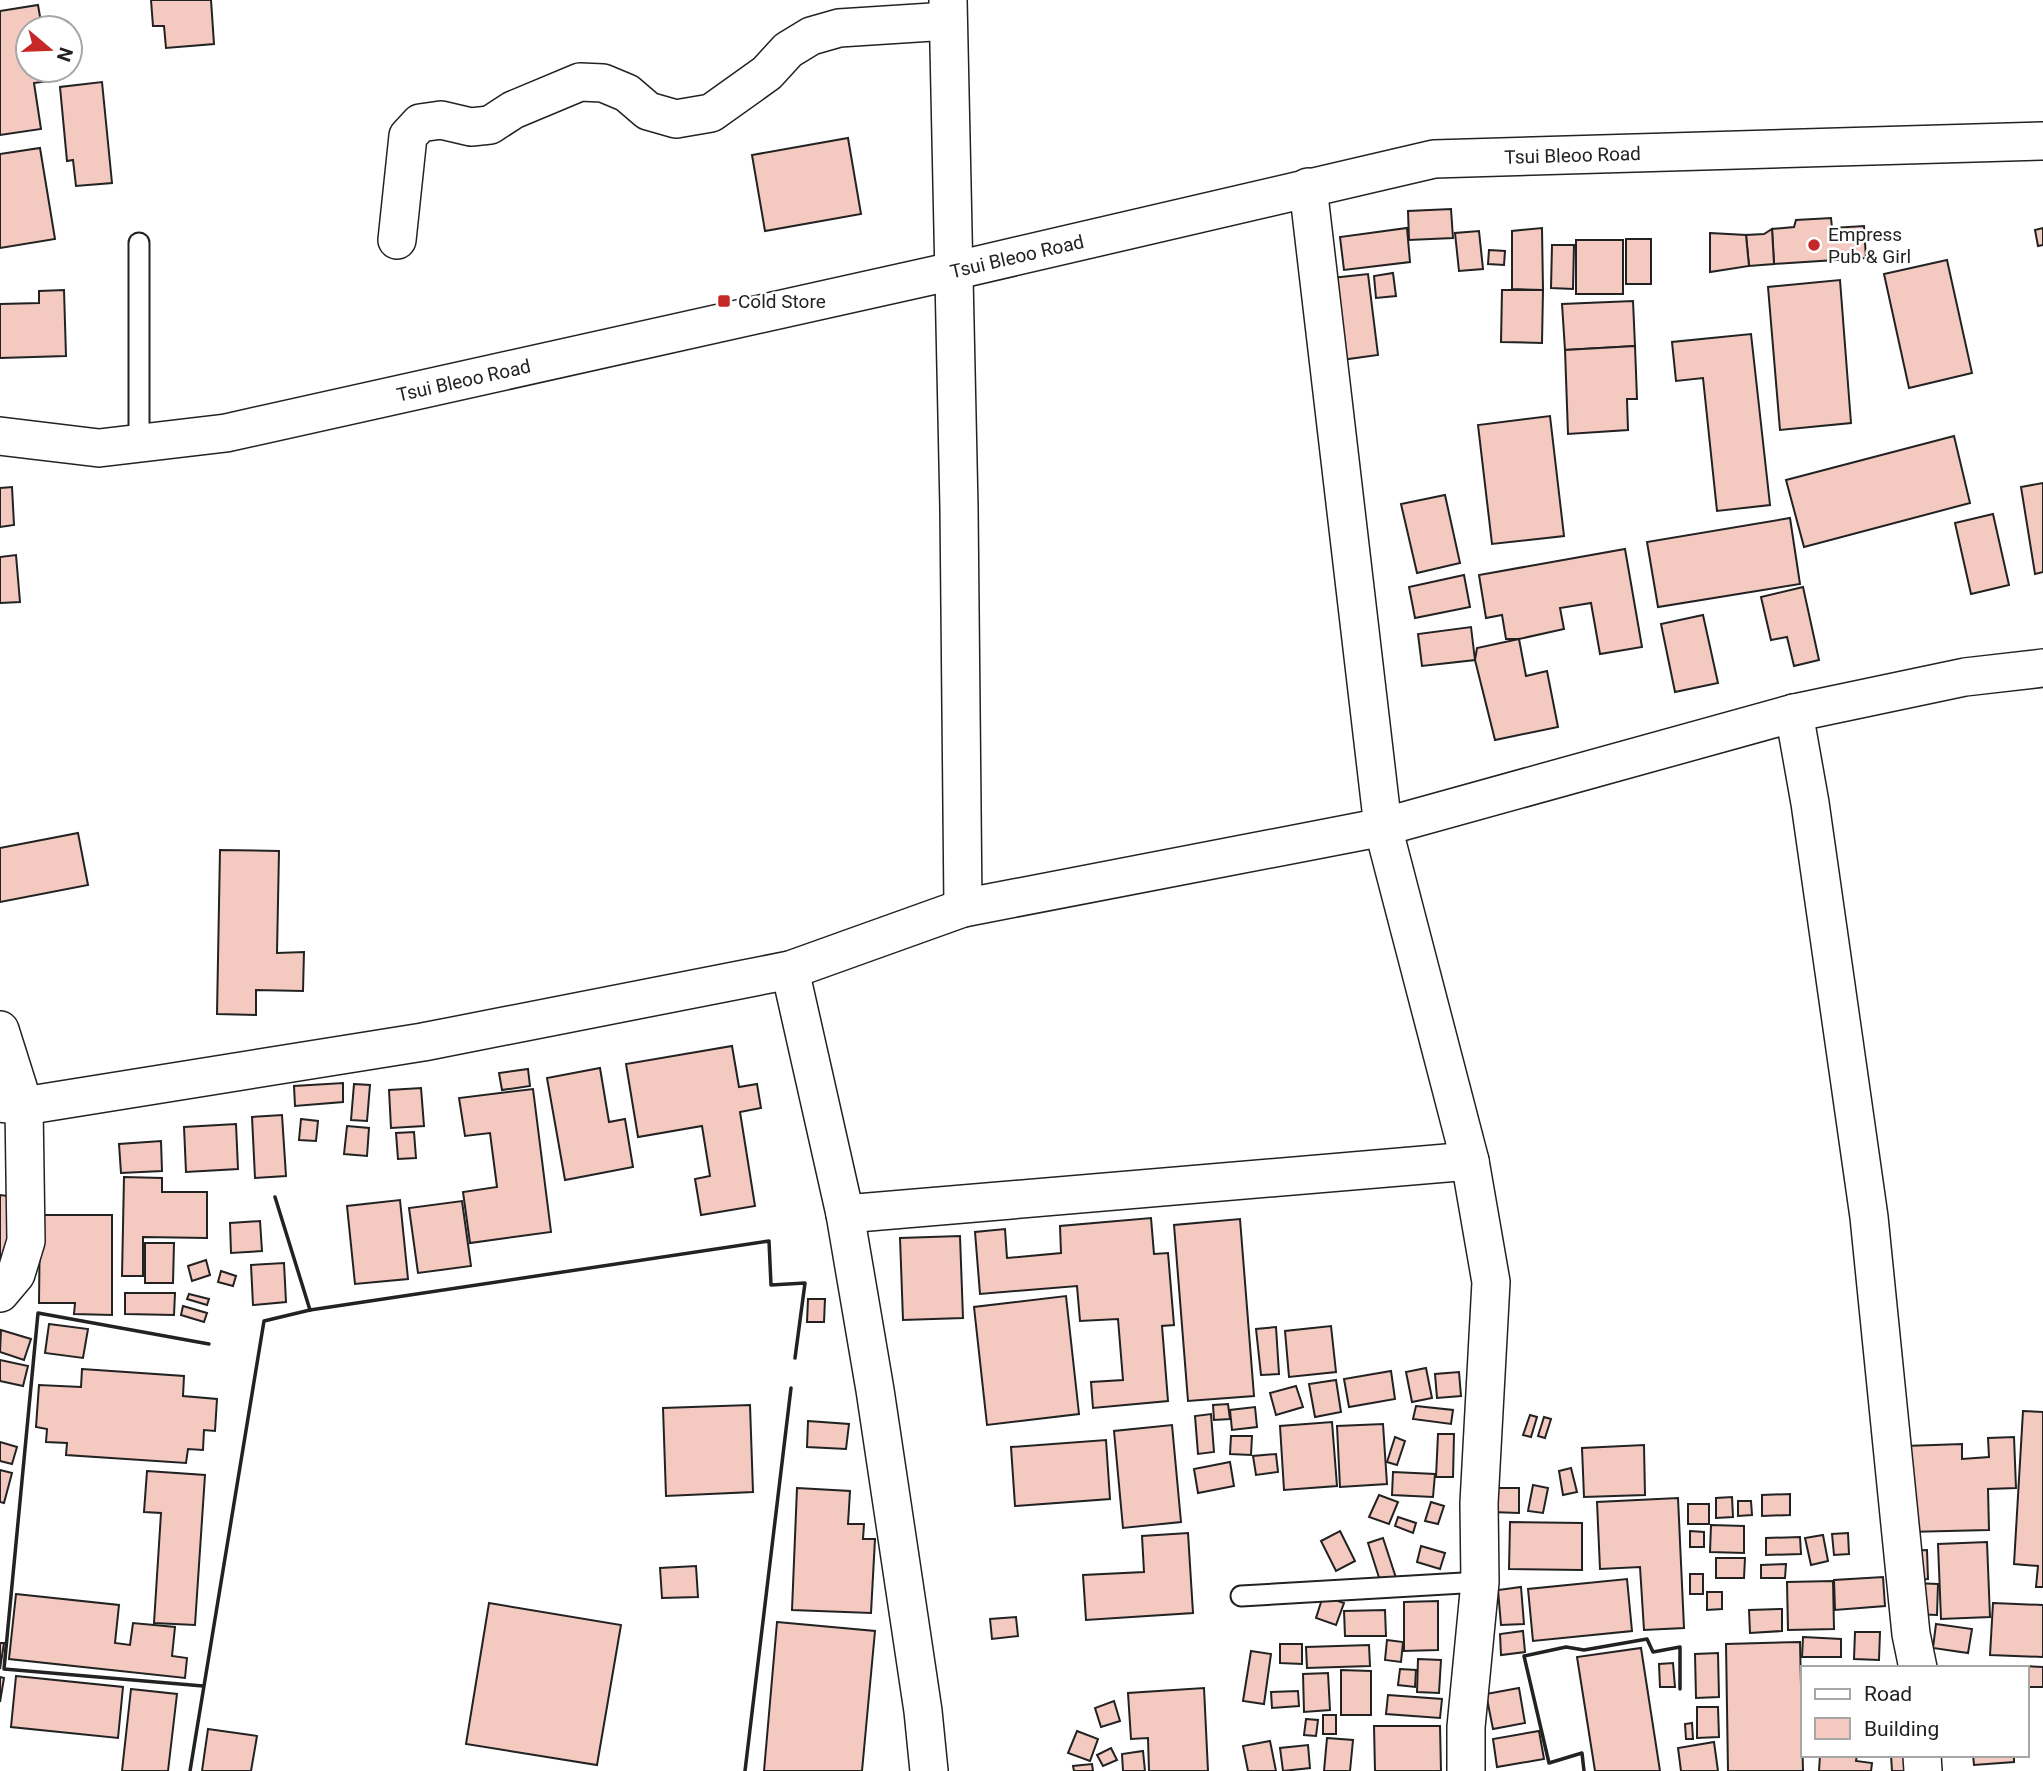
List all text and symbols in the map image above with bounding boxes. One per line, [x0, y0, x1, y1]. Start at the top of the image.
north arrow [14, 14, 84, 84]
text: N [52, 44, 78, 64]
street label: Tsui Bleoo Road [1504, 142, 1641, 169]
place label: Empress Pub & Girl [1828, 223, 1911, 268]
street label: Tsui Bleoo Road [948, 230, 1086, 283]
marker: Empress Pub & Girl [1806, 237, 1822, 253]
place label: Cold Store [738, 290, 826, 313]
marker: Cold Store [716, 293, 732, 309]
street label: Tsui Bleoo Road [395, 354, 533, 407]
legend [1801, 1666, 2029, 1757]
text: Road [1864, 1682, 1912, 1706]
text: Building [1864, 1717, 1939, 1741]

